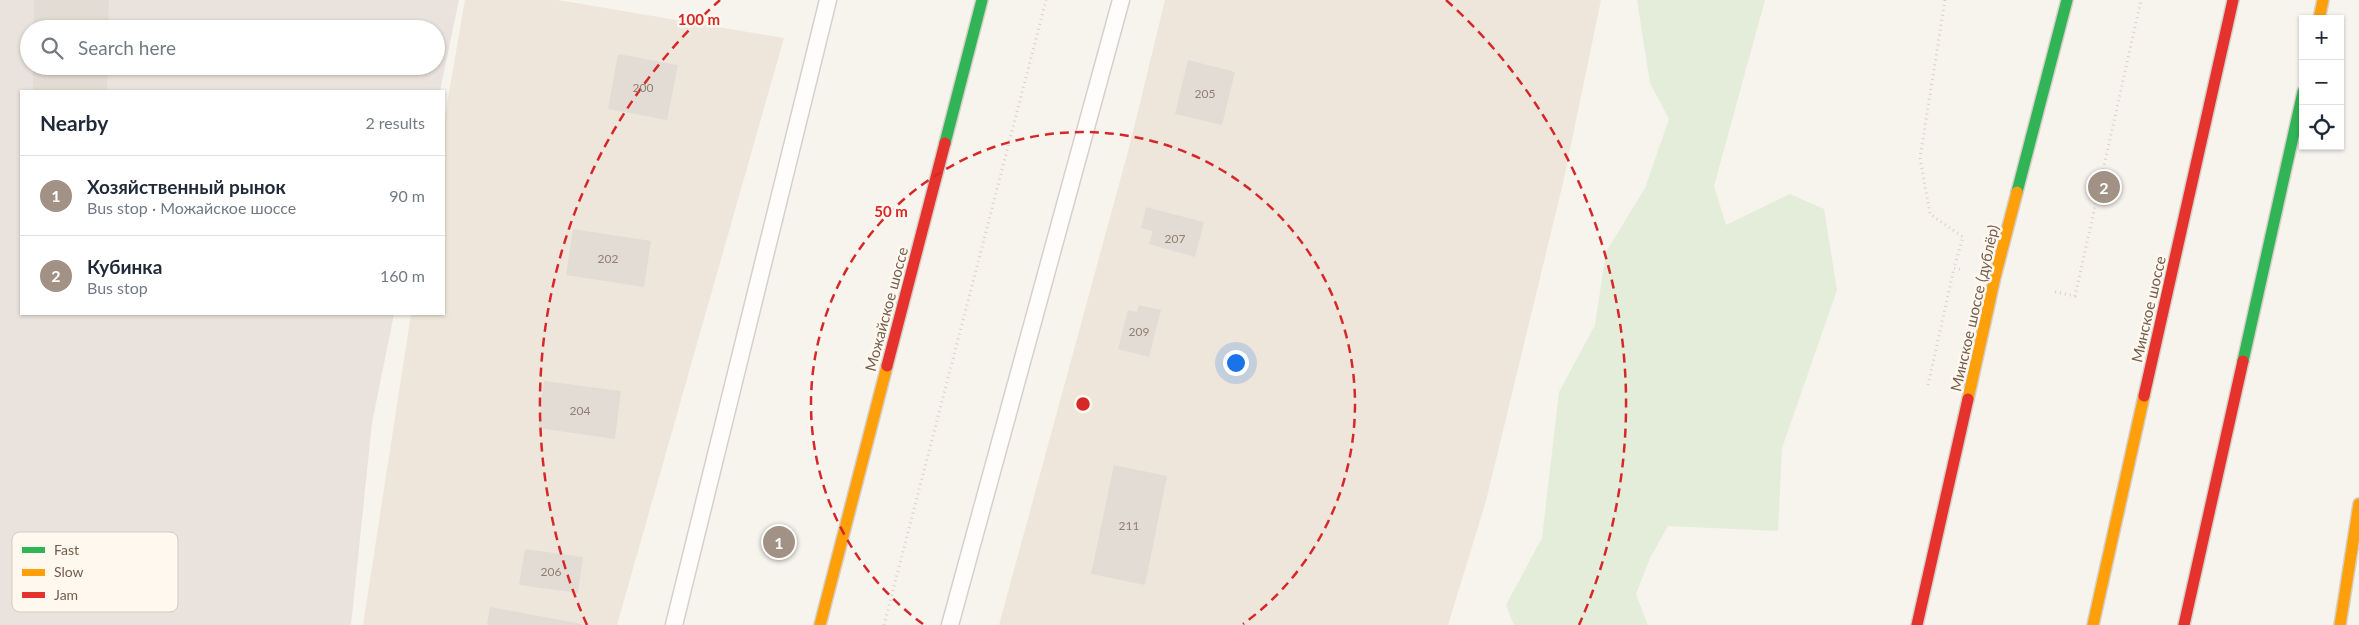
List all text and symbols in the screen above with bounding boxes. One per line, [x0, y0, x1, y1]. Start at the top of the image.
text: 100 m [678, 10, 720, 28]
map controls [2299, 15, 2344, 150]
button: + [2299, 15, 2344, 60]
search box [20, 20, 445, 75]
icon: search [38, 34, 66, 62]
text: Search here [78, 36, 176, 59]
button: − [2299, 60, 2344, 105]
house number: 200 [633, 80, 653, 95]
house number: 205 [1195, 86, 1215, 101]
button: locate [2299, 105, 2344, 150]
text: Nearby [40, 110, 108, 135]
text: 2 results [365, 113, 425, 132]
pin: 2 [2088, 168, 2120, 206]
text: Хозяйственный рынок [87, 175, 286, 198]
text: 1 [51, 186, 61, 205]
text: 90 m [389, 186, 425, 205]
text: Bus stop · Можайское шоссе [87, 198, 296, 217]
text: 50 m [874, 202, 908, 220]
street label: Минское шоссе (дублёр) [1946, 223, 2002, 393]
house number: 207 [1165, 231, 1185, 246]
street label: Можайское шоссе [861, 245, 911, 373]
house number: 202 [598, 251, 618, 266]
street label: Минское шоссе [2127, 254, 2169, 364]
text: Кубинка [87, 255, 162, 278]
text: 2 [51, 266, 61, 285]
text: 160 m [380, 266, 425, 285]
text: Bus stop [87, 278, 148, 297]
house number: 209 [1129, 324, 1149, 339]
your location [1223, 350, 1249, 376]
centre of rings [1074, 395, 1092, 413]
house number: 204 [570, 403, 590, 418]
house number: 211 [1119, 518, 1139, 533]
pin: 1 [763, 523, 795, 561]
legend [12, 532, 178, 612]
text: Fast [54, 541, 79, 558]
text: Slow [54, 563, 84, 580]
house number: 206 [541, 564, 561, 579]
text: Jam [54, 586, 78, 603]

